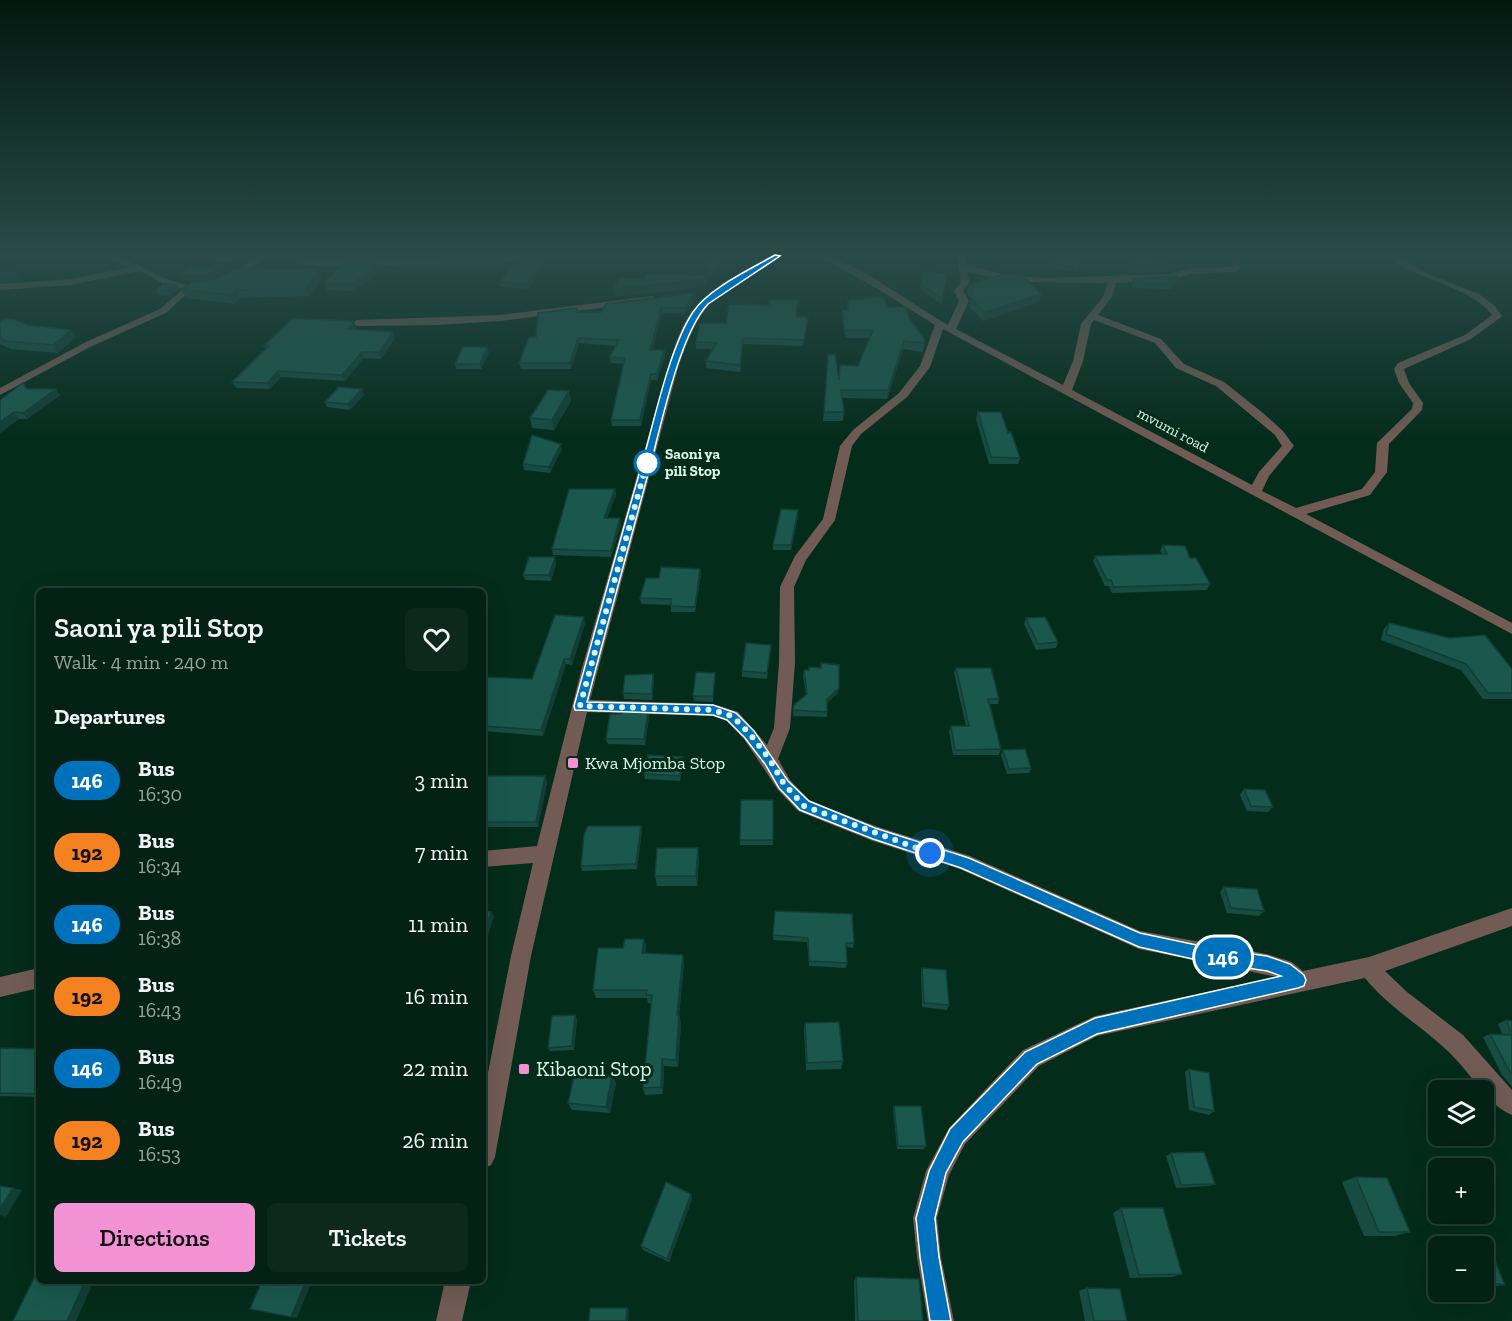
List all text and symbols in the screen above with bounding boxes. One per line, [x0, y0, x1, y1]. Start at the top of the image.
street label: mvumi road [1134, 404, 1213, 457]
place label: Saoni ya pili Stop [665, 445, 721, 480]
marker: Saoni ya pili Stop [634, 450, 660, 476]
button: heart [405, 608, 468, 671]
text: Saoni ya pili Stop [54, 611, 264, 644]
text: Walk · 4 min · 240 m [54, 650, 228, 674]
text: Departures [54, 703, 165, 730]
place label: Kwa Mjomba Stop [585, 752, 725, 774]
text: Bus [138, 755, 175, 782]
marker: Kwa Mjomba Stop [566, 756, 580, 770]
text: 3 min [414, 767, 468, 794]
text: 146 [71, 768, 103, 793]
text: 16:30 [138, 782, 182, 806]
text: Bus [138, 827, 175, 854]
your location [915, 838, 945, 868]
text: 7 min [415, 839, 468, 866]
text: 192 [72, 840, 103, 865]
text: 16:34 [138, 854, 181, 878]
text: Bus [138, 899, 175, 926]
text: 11 min [408, 911, 468, 938]
text: 146 [71, 912, 103, 937]
text: 16:38 [138, 926, 181, 950]
line badge: 146 [1188, 938, 1258, 976]
text: 146 [1207, 945, 1239, 970]
text: Bus [138, 971, 175, 998]
text: 16 min [405, 983, 468, 1010]
text: 192 [72, 984, 103, 1009]
text: 16:43 [138, 998, 181, 1022]
text: Bus [138, 1043, 175, 1070]
text: 22 min [403, 1055, 468, 1082]
text: 146 [71, 1056, 103, 1081]
place label: Kibaoni Stop [536, 1056, 651, 1081]
marker: Kibaoni Stop [517, 1062, 531, 1076]
text: 16:49 [138, 1070, 182, 1094]
map controls [1428, 1080, 1494, 1302]
button: layers [1428, 1080, 1494, 1146]
text: Bus [138, 1115, 175, 1142]
text: 26 min [402, 1127, 468, 1154]
text: 192 [72, 1128, 103, 1153]
text: 16:53 [138, 1142, 181, 1166]
button: + [1428, 1158, 1494, 1224]
button: Directions [54, 1203, 255, 1272]
button: Tickets [267, 1203, 468, 1272]
button: − [1428, 1236, 1494, 1302]

